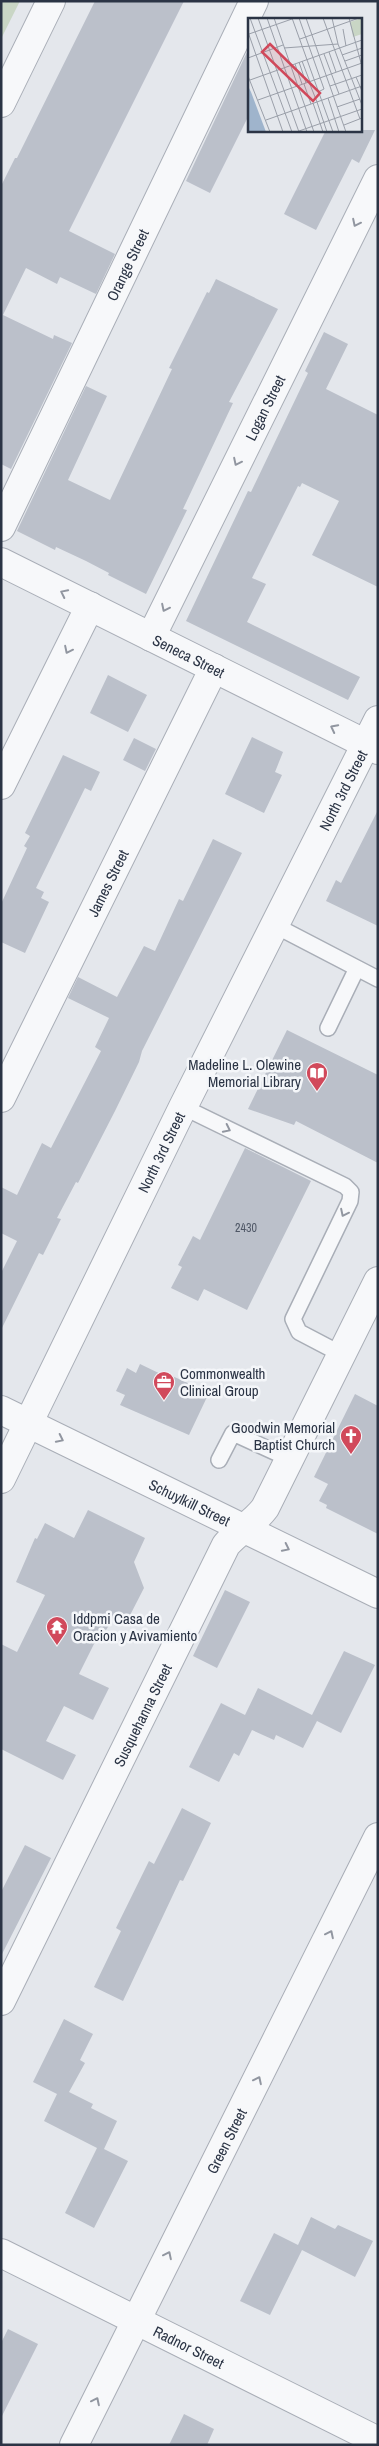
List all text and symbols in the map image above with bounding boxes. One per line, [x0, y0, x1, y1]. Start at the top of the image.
inset map [248, 18, 362, 131]
one-way arrow [352, 217, 362, 226]
street label: Orange Street [101, 225, 154, 304]
street label: Logan Street [240, 371, 290, 444]
one-way arrow [234, 457, 244, 466]
one-way arrow [60, 589, 69, 599]
one-way arrow [161, 603, 171, 612]
street label: Seneca Street [149, 629, 229, 683]
one-way arrow [64, 645, 75, 654]
one-way arrow [330, 724, 339, 734]
street label: North 3rd Street [314, 746, 372, 834]
street label: James Street [82, 845, 133, 920]
place label: Madeline L. Olewine Memorial Library [188, 1054, 302, 1092]
library icon: Madeline L. Olewine Memorial Library [305, 1061, 329, 1092]
street label: North 3rd Street [132, 1108, 190, 1196]
one-way arrow [222, 1123, 231, 1133]
one-way arrow [340, 1208, 350, 1217]
house number: 2430 [235, 1220, 257, 1236]
place label: Commonwealth Clinical Group [180, 1363, 265, 1401]
office icon: Commonwealth Clinical Group [152, 1370, 176, 1401]
place label: Goodwin Memorial Baptist Church [231, 1417, 335, 1455]
church icon: Goodwin Memorial Baptist Church [339, 1424, 363, 1455]
one-way arrow [55, 1433, 64, 1443]
street label: Schuylkill Street [145, 1473, 235, 1531]
one-way arrow [280, 1542, 289, 1552]
place label: Iddpmi Casa de Oracion y Avivamiento [73, 1608, 197, 1646]
temple icon: Iddpmi Casa de Oracion y Avivamiento [45, 1615, 69, 1646]
street label: Susquehanna Street [108, 1659, 177, 1770]
one-way arrow [323, 1930, 334, 1939]
one-way arrow [252, 2076, 262, 2085]
street label: Green Street [201, 2104, 251, 2177]
one-way arrow [162, 2251, 172, 2260]
street label: Radnor Street [150, 2320, 228, 2373]
one-way arrow [89, 2397, 100, 2406]

